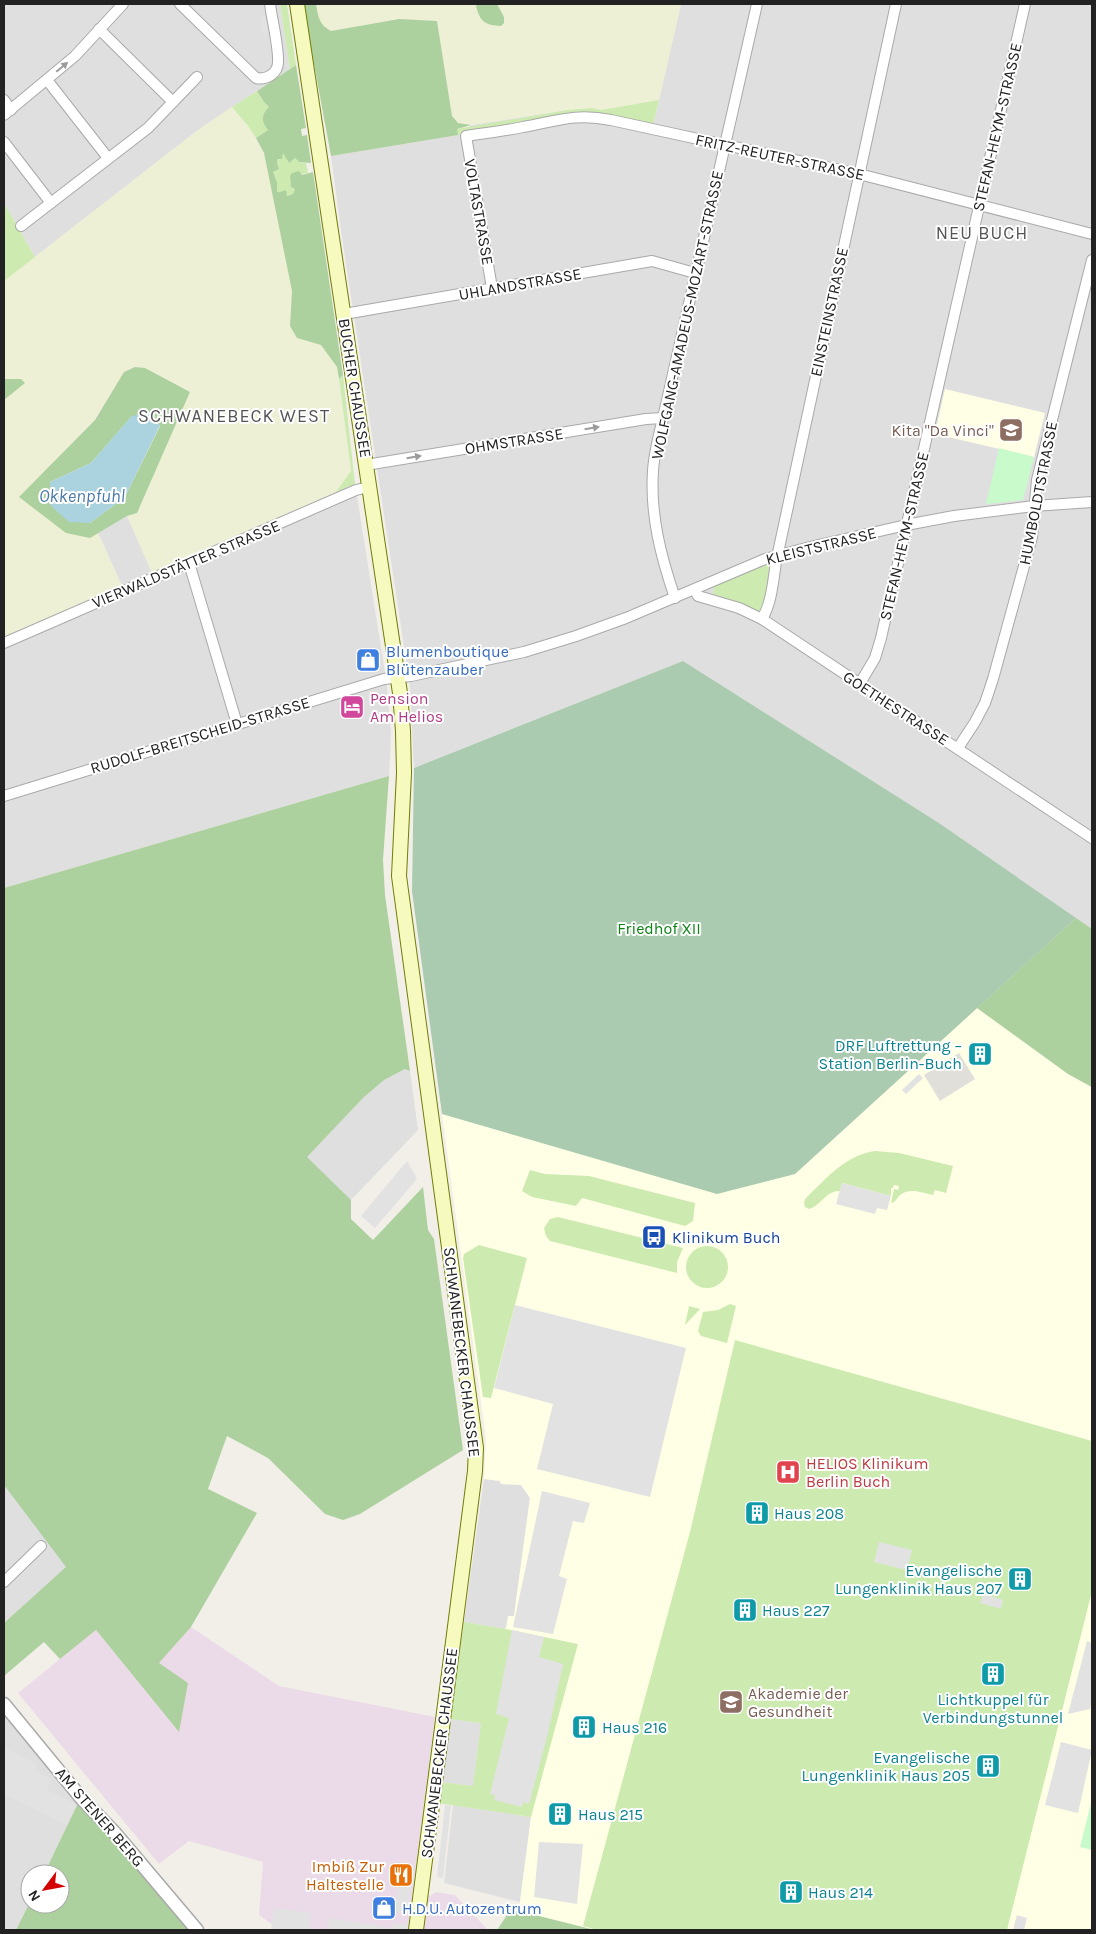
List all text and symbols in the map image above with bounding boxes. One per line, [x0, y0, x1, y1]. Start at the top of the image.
street label: STEFAN-HEYM-STRASSE [968, 41, 1026, 213]
one-way arrow [55, 62, 68, 73]
street label: FRITZ-REUTER-STRASSE [694, 130, 866, 184]
street label: VOLTASTRASSE [460, 157, 498, 267]
street label: WOLFGANG-AMADEUS-MOZART-STRASSE [647, 169, 727, 461]
district label: NEU BUCH [936, 222, 1028, 244]
street label: EINSTEINSTRASSE [806, 246, 852, 378]
street label: UHLANDSTRASSE [457, 264, 583, 304]
street label: BUCHER CHAUSSEE [335, 317, 375, 459]
district label: SCHWANEBECK WEST [138, 405, 330, 427]
school or university icon: Kita "Da Vinci" [998, 417, 1024, 443]
street label: HUMBOLDTSTRASSE [1015, 420, 1061, 566]
place label: Kita "Da Vinci" [892, 421, 994, 440]
one-way arrow [584, 423, 600, 431]
street label: OHMSTRASSE [463, 424, 565, 458]
street label: STEFAN-HEYM-STRASSE [875, 450, 933, 622]
one-way arrow [407, 453, 423, 461]
water label: Okkenpfuhl [39, 485, 126, 507]
street label: VIERWALDSTÄTTER STRASSE [89, 516, 283, 612]
street label: KLEISTSTRASSE [764, 523, 878, 569]
place label: Blumenboutique Blütenzauber [386, 642, 509, 679]
shop icon: Blumenboutique Blütenzauber [355, 647, 381, 673]
street label: GOETHESTRASSE [840, 667, 952, 749]
place label: Pension Am Helios [370, 689, 443, 726]
street label: RUDOLF-BREITSCHEID-STRASSE [88, 693, 312, 777]
hotel icon: Pension Am Helios [339, 694, 365, 720]
park label: Friedhof XII [617, 919, 701, 938]
place label: DRF Luftrettung – Station Berlin-Buch [819, 1036, 962, 1073]
building icon: DRF Luftrettung – Station Berlin-Buch [967, 1041, 993, 1067]
bus stop icon: Klinikum Buch [641, 1224, 667, 1250]
place label: Klinikum Buch [672, 1228, 780, 1247]
street label: SCHWANEBECKER CHAUSSEE [440, 1246, 484, 1458]
place label: HELIOS Klinikum Berlin Buch [806, 1454, 929, 1491]
hospital icon: HELIOS Klinikum Berlin Buch [775, 1459, 801, 1485]
building icon: Haus 208 [744, 1500, 770, 1526]
place label: Haus 208 [774, 1504, 844, 1523]
place label: Evangelische Lungenklinik Haus 207 [835, 1561, 1002, 1598]
building icon: Evangelische Lungenklinik Haus 207 [1007, 1566, 1033, 1592]
building icon: Haus 227 [732, 1597, 758, 1623]
place label: Haus 227 [762, 1601, 830, 1620]
street label: SCHWANEBECKER CHAUSSEE [417, 1647, 461, 1859]
building icon: Lichtkuppel für Verbindungstunnel [980, 1661, 1006, 1687]
place label: Akademie der Gesundheit [748, 1684, 848, 1721]
school or university icon: Akademie der Gesundheit [718, 1689, 744, 1715]
place label: Lichtkuppel für Verbindungstunnel [923, 1690, 1063, 1727]
building icon: Haus 216 [571, 1714, 597, 1740]
place label: Haus 216 [602, 1718, 667, 1737]
place label: Evangelische Lungenklinik Haus 205 [802, 1748, 970, 1785]
building icon: Evangelische Lungenklinik Haus 205 [975, 1753, 1001, 1779]
street label: AM STENER BERG [52, 1763, 148, 1871]
building icon: Haus 215 [547, 1801, 573, 1827]
place label: Haus 215 [578, 1805, 643, 1824]
place label: Imbiß Zur Haltestelle [306, 1857, 384, 1894]
restaurant icon: Imbiß Zur Haltestelle [388, 1862, 414, 1888]
north arrow [20, 1864, 70, 1914]
building icon: Haus 214 [778, 1879, 804, 1905]
place label: Haus 214 [808, 1883, 873, 1902]
text: N [25, 1887, 44, 1904]
shop icon: H.D.U. Autozentrum [371, 1895, 397, 1921]
place label: H.D.U. Autozentrum [402, 1899, 542, 1918]

